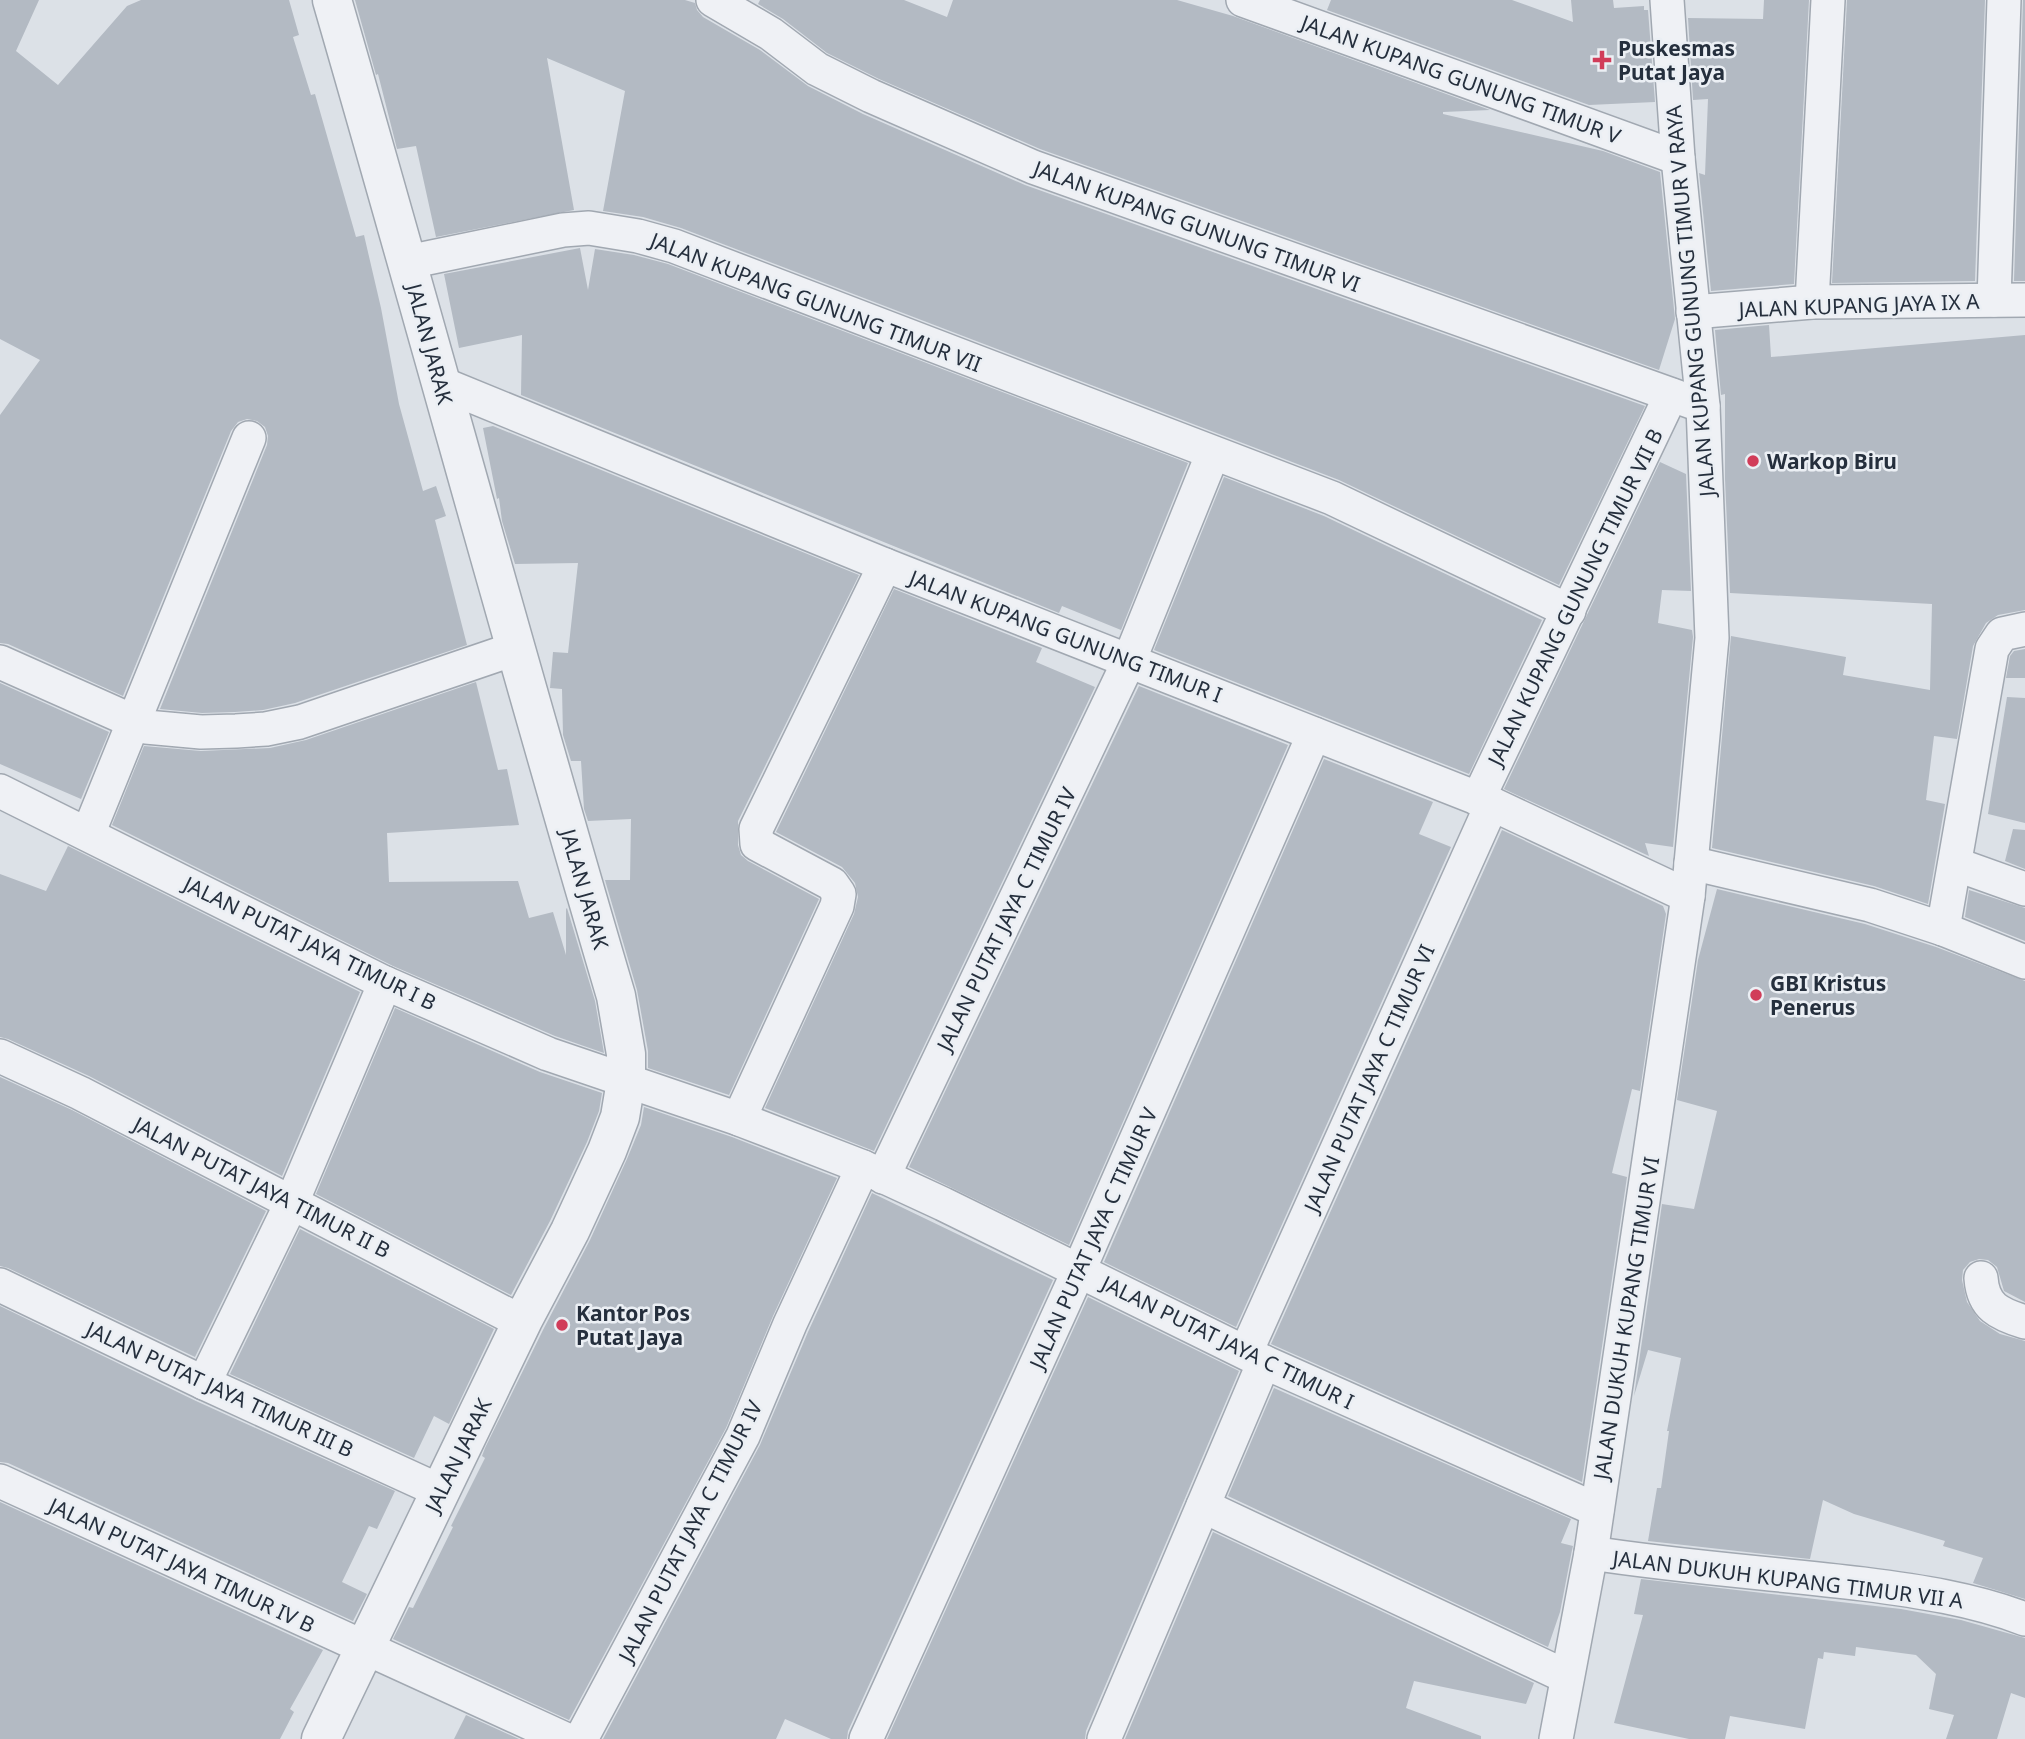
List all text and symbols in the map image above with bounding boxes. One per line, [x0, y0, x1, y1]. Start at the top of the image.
street label: JALAN KUPANG GUNUNG TIMUR V [1295, 7, 1625, 150]
place label: Puskesmas Putat Jaya [1618, 34, 1735, 86]
marker: Puskesmas Putat Jaya [1592, 50, 1612, 70]
street label: JALAN KUPANG GUNUNG TIMUR V RAYA [1659, 104, 1721, 500]
street label: JALAN KUPANG GUNUNG TIMUR VI [1028, 153, 1364, 298]
street label: JALAN KUPANG GUNUNG TIMUR VII [645, 225, 985, 378]
street label: JALAN JARAK [400, 279, 460, 407]
street label: JALAN KUPANG JAYA IX A [1736, 287, 1980, 323]
street label: JALAN KUPANG GUNUNG TIMUR VII B [1480, 424, 1669, 772]
place label: Warkop Biru [1767, 447, 1897, 475]
marker: Warkop Biru [1745, 453, 1761, 469]
street label: JALAN KUPANG GUNUNG TIMUR I [904, 563, 1226, 709]
street label: JALAN PUTAT JAYA C TIMUR IV [929, 782, 1082, 1057]
street label: JALAN JARAK [554, 824, 615, 952]
street label: JALAN PUTAT JAYA TIMUR I B [177, 869, 441, 1016]
street label: JALAN PUTAT JAYA C TIMUR VI [1296, 940, 1441, 1218]
place label: GBI Kristus Penerus [1770, 969, 1886, 1021]
marker: GBI Kristus Penerus [1748, 987, 1764, 1003]
street label: JALAN PUTAT JAYA C TIMUR V [1022, 1103, 1163, 1375]
street label: JALAN PUTAT JAYA TIMUR II B [127, 1109, 395, 1264]
street label: JALAN DUKUH KUPANG TIMUR VI [1586, 1155, 1665, 1483]
street label: JALAN PUTAT JAYA C TIMUR I [1095, 1268, 1359, 1415]
place label: Kantor Pos Putat Jaya [576, 1299, 690, 1351]
street label: JALAN PUTAT JAYA TIMUR III B [80, 1314, 358, 1463]
marker: Kantor Pos Putat Jaya [554, 1317, 570, 1333]
street label: JALAN JARAK [417, 1393, 498, 1518]
street label: JALAN PUTAT JAYA C TIMUR IV [611, 1395, 768, 1668]
street label: JALAN PUTAT JAYA TIMUR IV B [43, 1490, 319, 1639]
street label: JALAN DUKUH KUPANG TIMUR VII A [1609, 1543, 1965, 1614]

